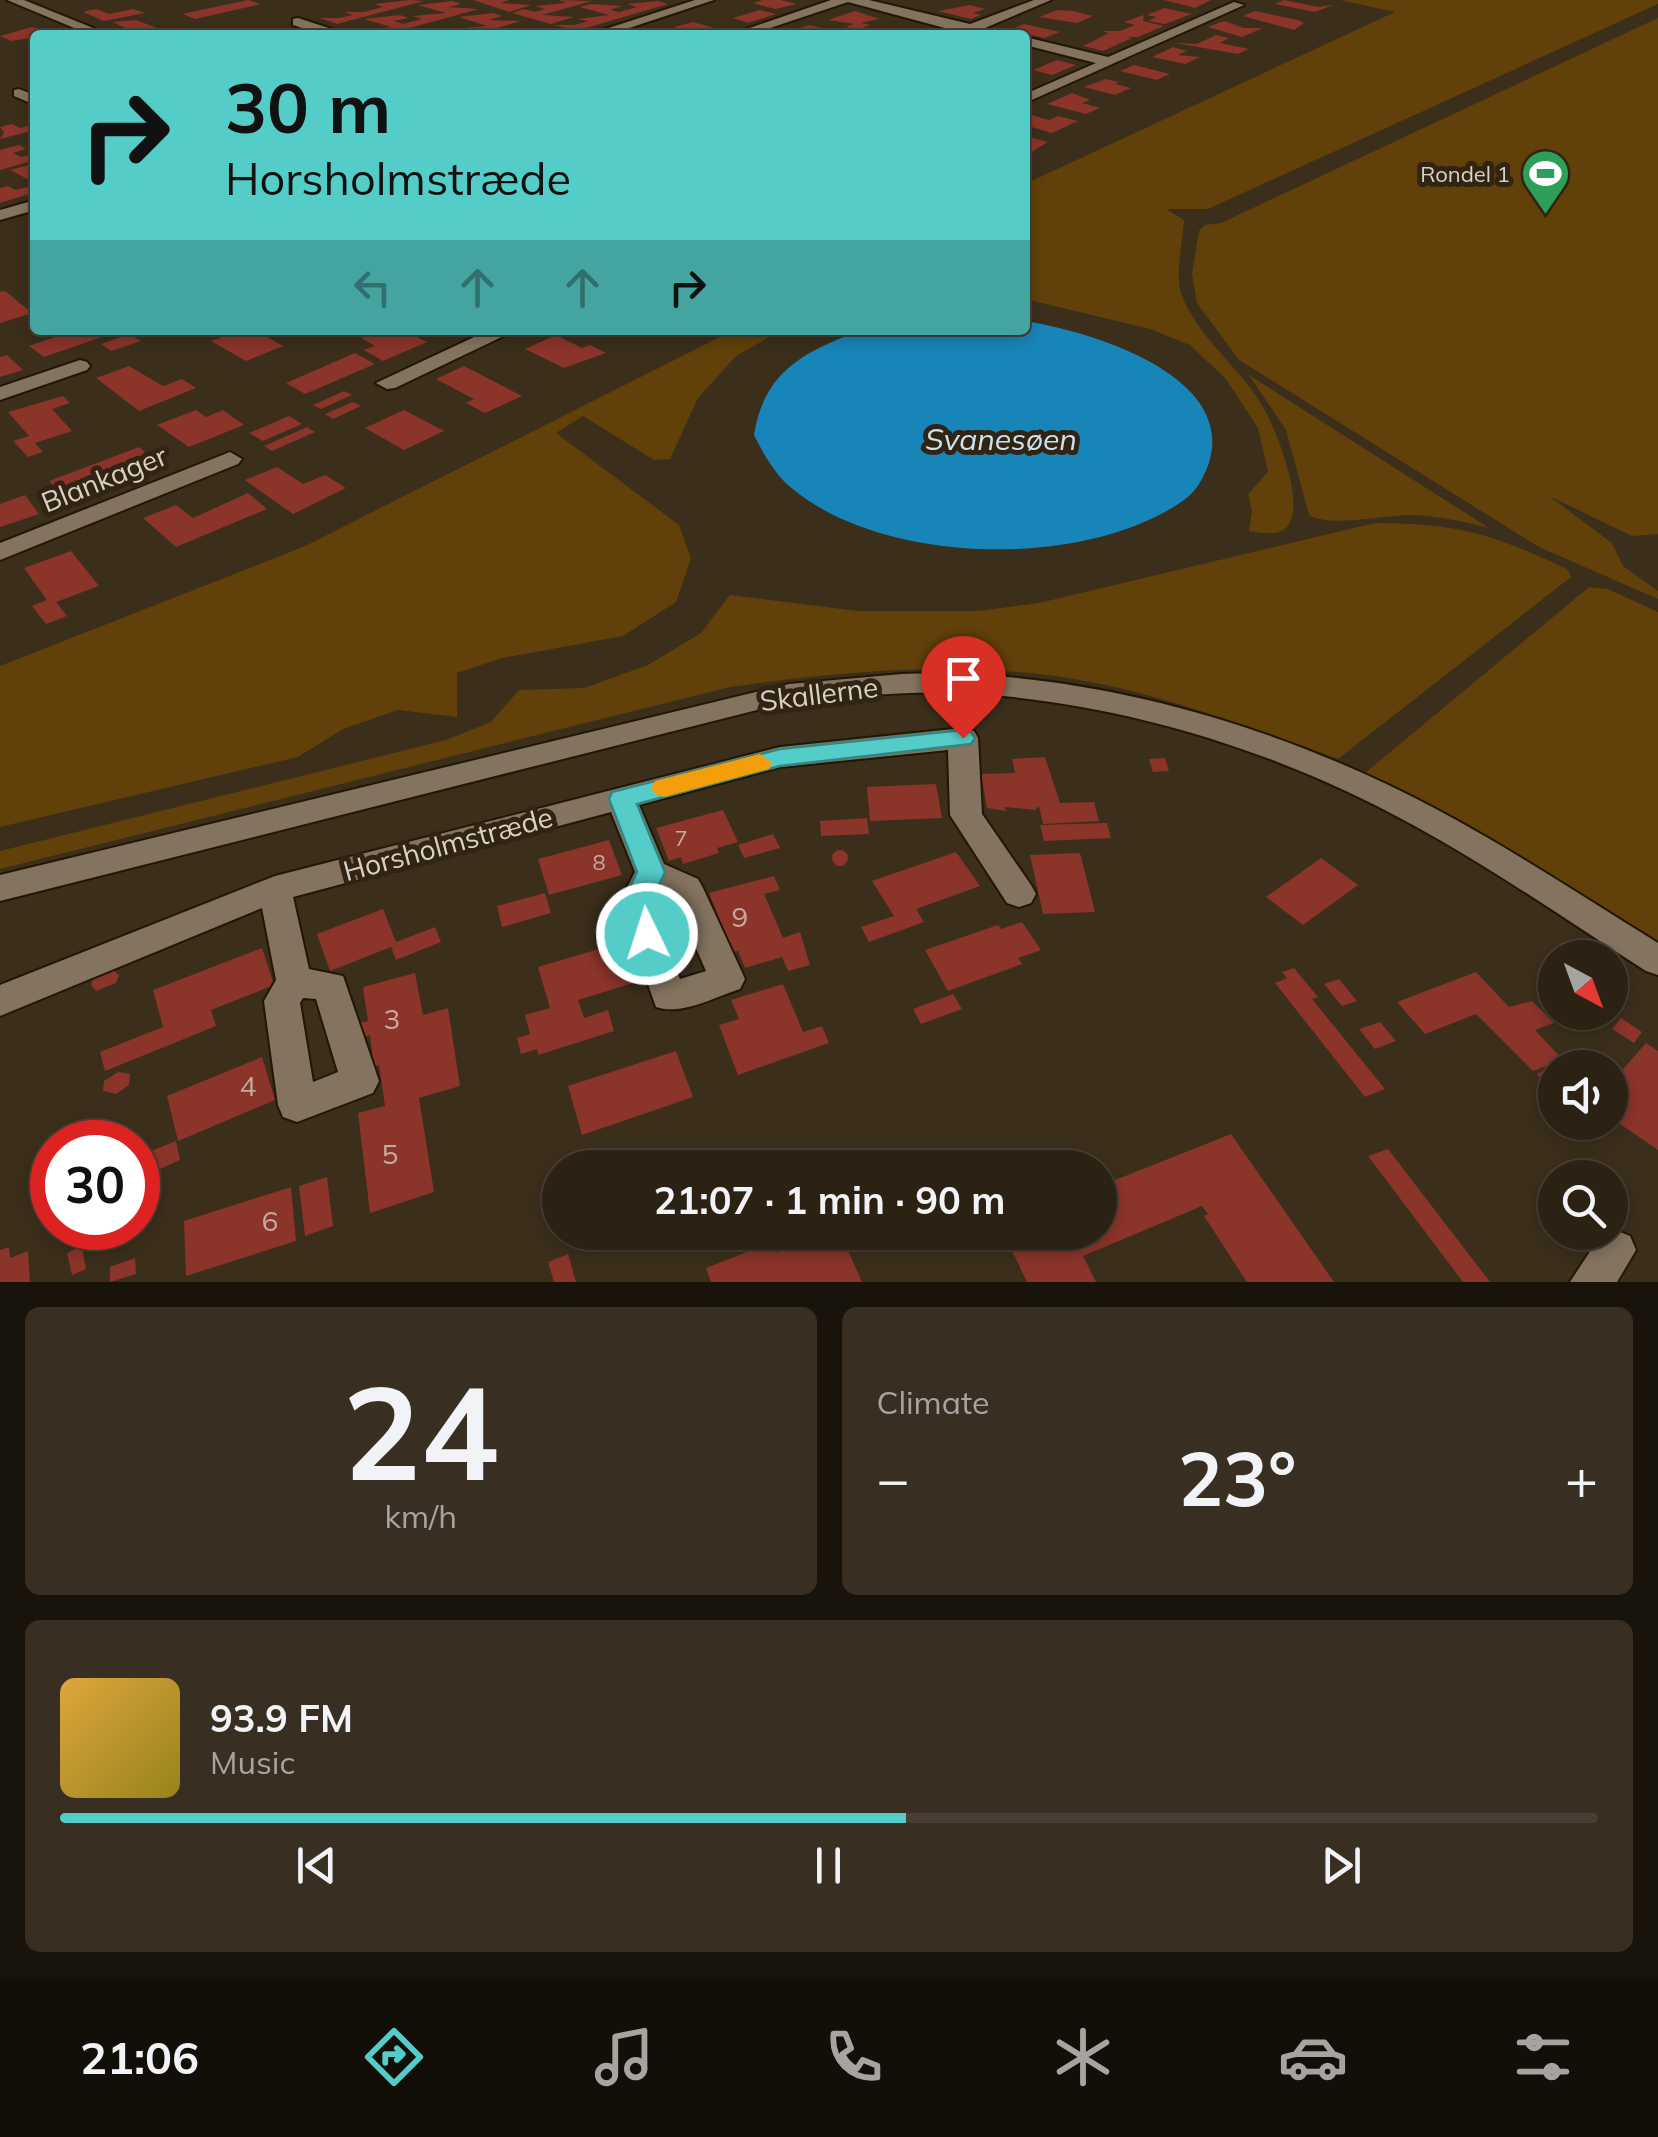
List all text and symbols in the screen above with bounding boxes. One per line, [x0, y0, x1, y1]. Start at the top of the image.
text: 30 m [225, 63, 391, 151]
icon: right [60, 70, 190, 200]
sports icon: Rondel 1 [1519, 148, 1571, 216]
text: Horsholmstræde [225, 150, 571, 206]
place label: Rondel 1 [1420, 160, 1510, 188]
icon: left [345, 260, 400, 315]
icon: ahead [450, 260, 505, 315]
icon: ahead [555, 260, 610, 315]
icon: right [660, 260, 715, 315]
water label: Svanesøen [925, 420, 1077, 458]
street label: Blankager [36, 437, 172, 520]
pin [921, 636, 1006, 739]
icon: arrive [936, 651, 991, 706]
street label: Skallerne [758, 669, 880, 718]
street label: Horsholmstræde [339, 799, 556, 888]
house number: 7 [674, 824, 688, 852]
house number: 8 [592, 848, 606, 876]
position arrow [595, 882, 699, 986]
house number: 9 [732, 899, 748, 934]
north arrow [1538, 940, 1628, 1030]
map controls [1538, 940, 1628, 1250]
house number: 3 [384, 1001, 400, 1036]
button: sound [1538, 1050, 1628, 1140]
house number: 4 [240, 1068, 257, 1103]
speed limit sign: 30 [30, 1120, 160, 1250]
house number: 5 [382, 1136, 398, 1171]
button: search [1538, 1160, 1628, 1250]
text: 21:07 · 1 min · 90 m [654, 1176, 1005, 1224]
house number: 6 [262, 1203, 278, 1238]
text: 24 [343, 1349, 499, 1513]
text: Climate [877, 1382, 989, 1422]
text: 23° [1178, 1431, 1296, 1525]
text: − [877, 1444, 910, 1513]
text: + [1565, 1444, 1598, 1513]
text: km/h [385, 1496, 457, 1536]
text: 93.9 FM [210, 1694, 353, 1742]
text: Music [210, 1742, 295, 1782]
icon: previous [289, 1838, 344, 1893]
icon: pause [801, 1838, 856, 1893]
icon: next [1314, 1838, 1369, 1893]
icon: directions [359, 2022, 429, 2092]
icon: music [589, 2022, 659, 2092]
icon: phone [819, 2022, 889, 2092]
icon: climate [1048, 2022, 1118, 2092]
icon: car [1278, 2022, 1348, 2092]
icon: filters [1508, 2022, 1578, 2092]
text: 21:06 [80, 2029, 199, 2085]

